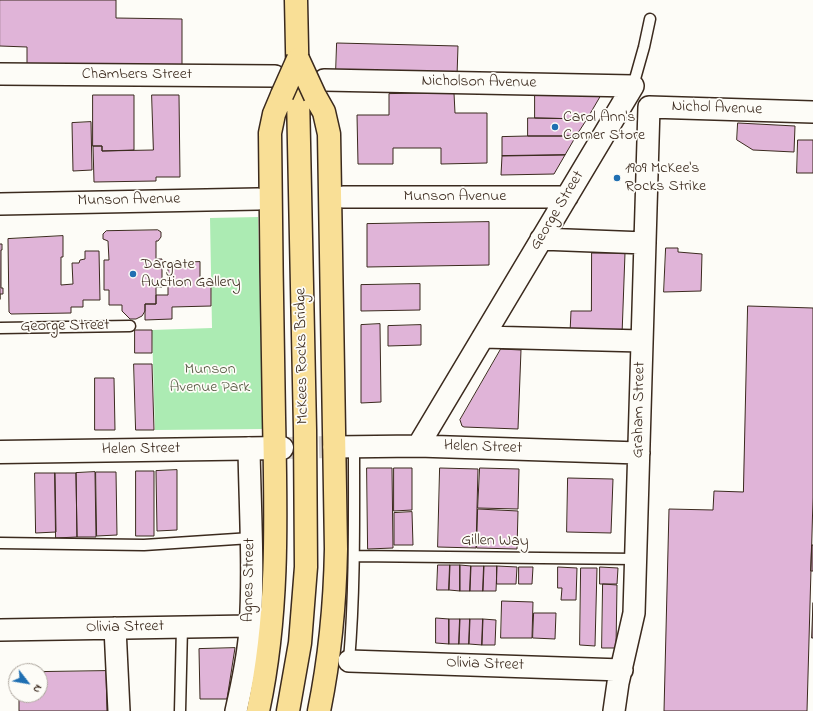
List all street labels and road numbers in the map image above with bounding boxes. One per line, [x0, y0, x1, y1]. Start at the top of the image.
street label: Chambers Street [82, 65, 192, 85]
street label: Nicholson Avenue [421, 72, 537, 94]
street label: Nichol Avenue [671, 98, 763, 120]
street label: George Street [527, 168, 589, 254]
street label: Munson Avenue [404, 187, 506, 207]
street label: Munson Avenue [77, 191, 181, 211]
street label: McKees Rocks Bridge [292, 288, 314, 424]
street label: George Street [20, 317, 110, 337]
street label: Graham Street [630, 362, 650, 458]
street label: Helen Street [443, 437, 523, 459]
street label: Helen Street [102, 440, 180, 460]
street label: Gillen Way [461, 532, 529, 552]
street label: Agnes Street [240, 538, 260, 622]
street label: Olivia Street [86, 618, 164, 638]
street label: Olivia Street [446, 654, 524, 676]

